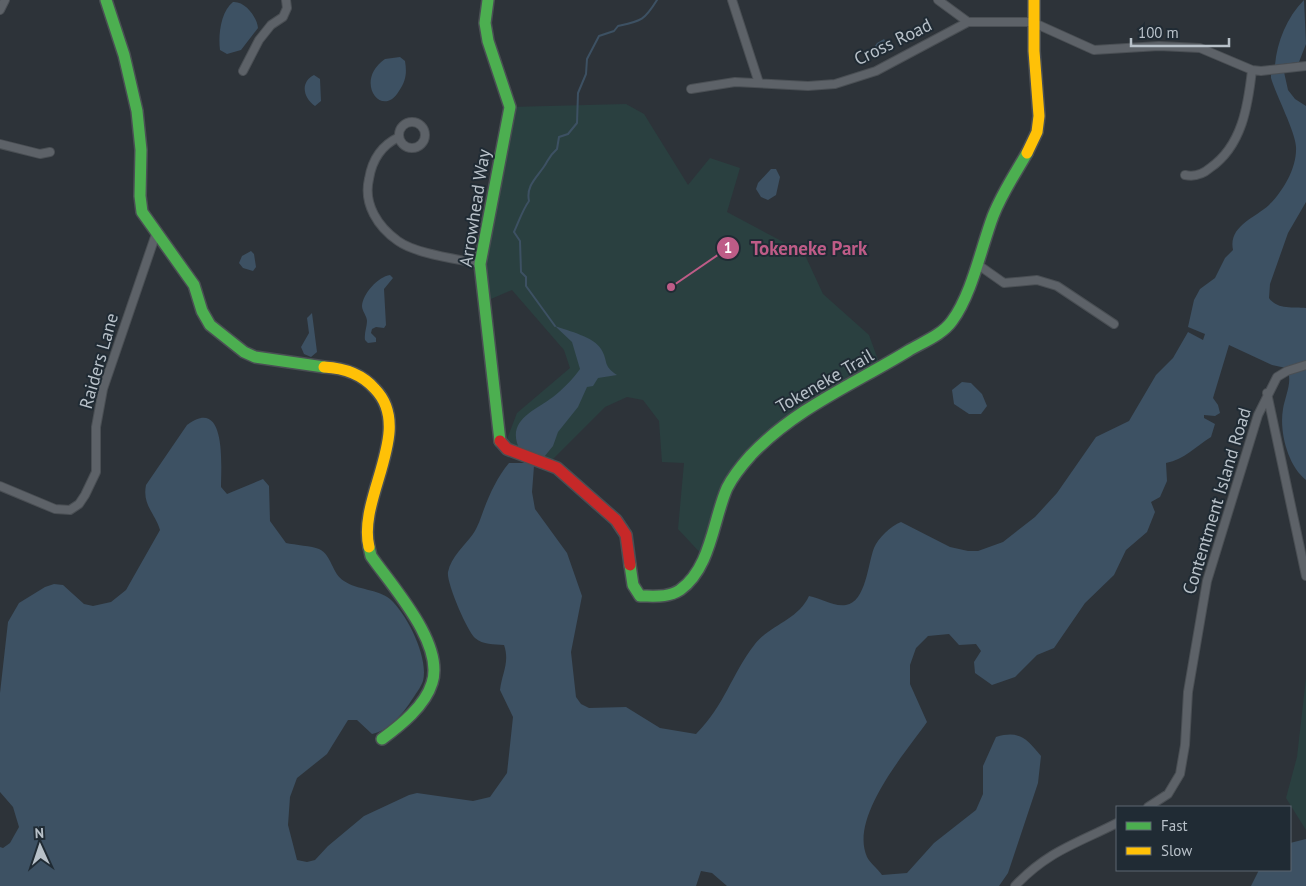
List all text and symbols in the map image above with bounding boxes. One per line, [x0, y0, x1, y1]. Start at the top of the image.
street label: Cross Road [850, 13, 935, 70]
scale bar [1131, 15, 1228, 47]
text: 100 m [1138, 23, 1179, 42]
street label: Arrowhead Way [454, 147, 495, 268]
callout: Tokeneke Park [716, 231, 877, 265]
text: Tokeneke Park [751, 236, 868, 260]
text: 1 [724, 238, 732, 257]
street label: Raiders Lane [74, 310, 123, 411]
street label: Tokeneke Trail [772, 343, 878, 418]
street label: Contentment Island Road [1177, 405, 1256, 597]
legend [1116, 806, 1291, 871]
text: Fast [1161, 816, 1188, 835]
north arrow [15, 821, 65, 871]
text: N [34, 824, 44, 842]
text: Slow [1161, 841, 1192, 860]

